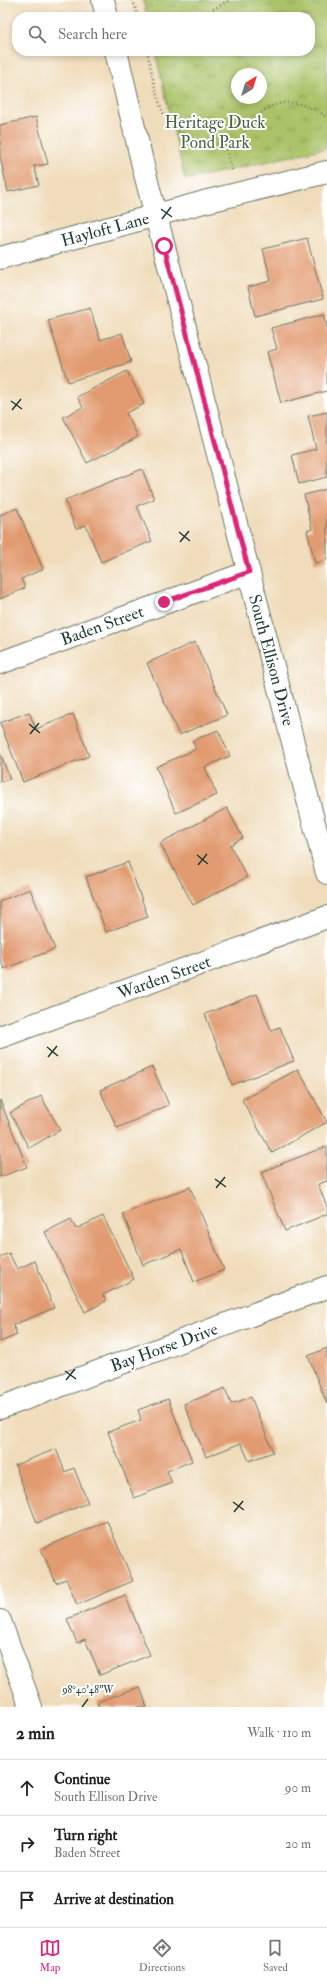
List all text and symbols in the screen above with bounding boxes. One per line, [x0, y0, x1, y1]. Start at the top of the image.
search box [12, 12, 315, 56]
icon: search [26, 23, 48, 45]
text: Search here [58, 25, 127, 44]
north arrow [231, 68, 267, 104]
park label: Heritage Duck Pond Park [165, 112, 265, 153]
street label: Hayloft Lane [59, 208, 152, 252]
route start [155, 237, 173, 255]
street label: South Ellison Drive [244, 592, 299, 728]
route end [155, 593, 173, 611]
street label: Baden Street [58, 601, 147, 650]
street label: Warden Street [114, 951, 214, 1004]
street label: Bay Horse Drive [108, 1318, 221, 1378]
text: 98°40'48"W [61, 1684, 114, 1696]
text: 2 min [16, 1723, 55, 1744]
text: Walk · 110 m [247, 1725, 311, 1741]
text: Continue [54, 1770, 110, 1789]
icon: ahead [16, 1777, 38, 1799]
text: 90 m [285, 1780, 311, 1796]
text: South Ellison Drive [54, 1789, 157, 1805]
text: Turn right [54, 1826, 117, 1845]
icon: right [16, 1833, 38, 1855]
text: 20 m [285, 1836, 311, 1852]
text: Baden Street [54, 1845, 120, 1861]
icon: arrive [16, 1889, 38, 1911]
text: Arrive at destination [54, 1890, 174, 1909]
tab: Map [39, 1937, 61, 1974]
tab: Directions [139, 1937, 185, 1974]
tab: Saved [263, 1937, 288, 1974]

